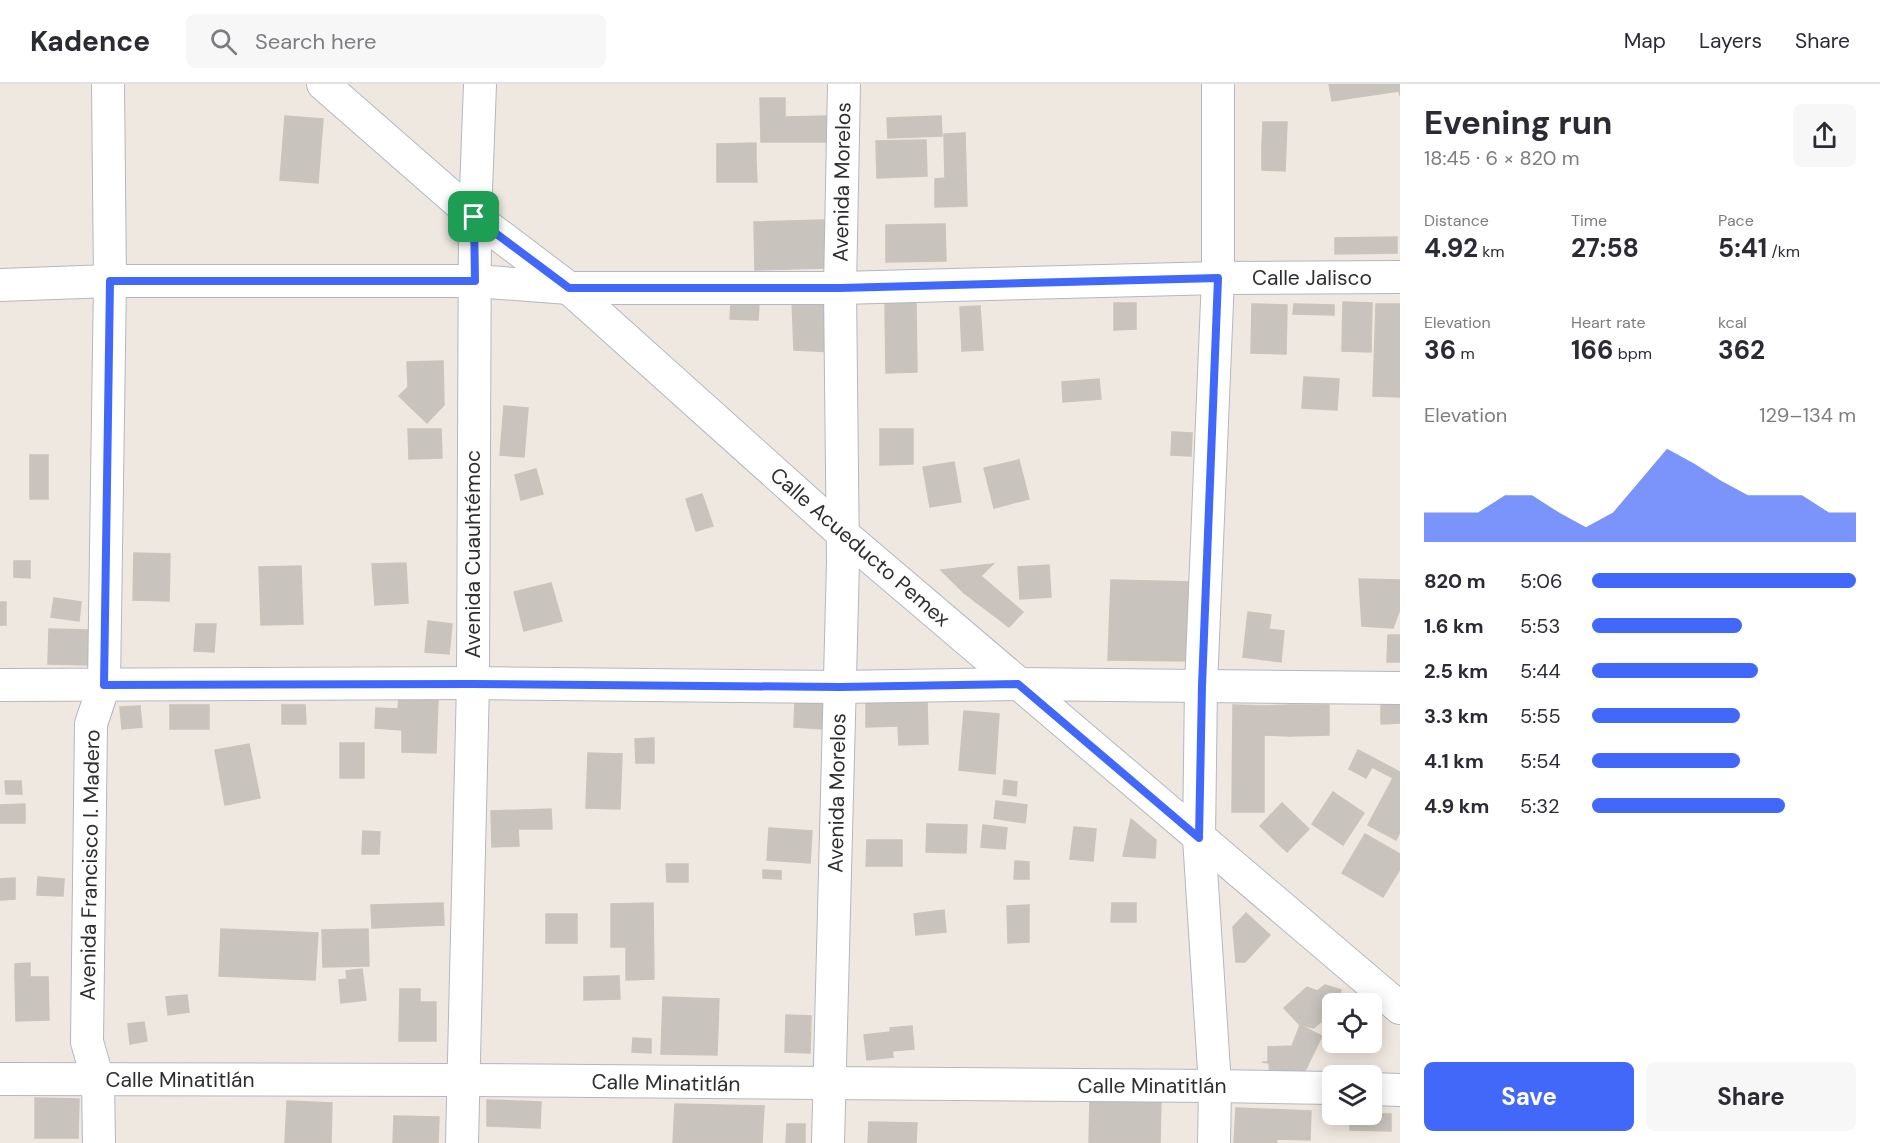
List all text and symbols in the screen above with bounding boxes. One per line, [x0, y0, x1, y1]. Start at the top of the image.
search box [186, 14, 606, 68]
text: Kadence [30, 23, 150, 60]
icon: search [207, 25, 240, 58]
text: Search here [255, 27, 376, 56]
text: Map [1624, 27, 1666, 55]
text: Layers [1699, 27, 1762, 55]
text: Share [1795, 27, 1850, 55]
text: Evening run [1424, 101, 1612, 144]
street label: Avenida Morelos [827, 102, 857, 262]
button: share [1793, 104, 1856, 167]
text: 18:45 · 6 × 820 m [1424, 145, 1580, 171]
pin [448, 191, 499, 242]
icon: arrive [457, 200, 490, 233]
text: Distance [1424, 210, 1489, 231]
text: Time [1571, 210, 1607, 231]
text: Pace [1718, 210, 1754, 231]
text: 4.92 [1424, 231, 1478, 265]
text: 27:58 [1571, 231, 1639, 265]
text: 5:41 [1718, 231, 1767, 265]
text: km [1478, 241, 1505, 262]
text: /km [1767, 241, 1800, 262]
street label: Calle Jalisco [1252, 264, 1372, 292]
text: Elevation [1424, 312, 1491, 333]
text: Heart rate [1571, 312, 1646, 333]
text: kcal [1718, 312, 1747, 333]
text: 36 [1424, 333, 1456, 367]
text: 166 [1571, 333, 1613, 367]
text: 362 [1718, 333, 1765, 367]
text: m [1456, 343, 1475, 364]
text: bpm [1613, 343, 1652, 364]
text: Elevation [1424, 402, 1507, 428]
text: 129–134 m [1759, 402, 1856, 428]
street label: Avenida Cuauhtémoc [459, 450, 487, 658]
street label: Calle Acueducto Pemex [764, 461, 956, 633]
text: 820 m [1424, 568, 1486, 594]
text: 5:06 [1520, 568, 1562, 594]
text: 1.6 km [1424, 613, 1483, 639]
text: 5:53 [1520, 613, 1560, 639]
text: 2.5 km [1424, 658, 1488, 684]
text: 5:44 [1520, 658, 1561, 684]
text: 3.3 km [1424, 703, 1488, 729]
text: 5:55 [1520, 703, 1561, 729]
street label: Avenida Morelos [822, 713, 852, 873]
street label: Avenida Francisco I. Madero [74, 729, 106, 1001]
text: 4.1 km [1424, 748, 1484, 774]
text: 5:54 [1520, 748, 1561, 774]
text: 4.9 km [1424, 793, 1489, 819]
text: 5:32 [1520, 793, 1560, 819]
map controls [1322, 993, 1382, 1125]
button: locate [1322, 993, 1382, 1053]
button: Save [1424, 1062, 1634, 1131]
button: Share [1646, 1062, 1856, 1131]
button: layers [1322, 1065, 1382, 1125]
street label: Calle Minatitlán [106, 1066, 254, 1094]
street label: Calle Minatitlán [591, 1068, 741, 1098]
street label: Calle Minatitlán [1078, 1072, 1226, 1100]

